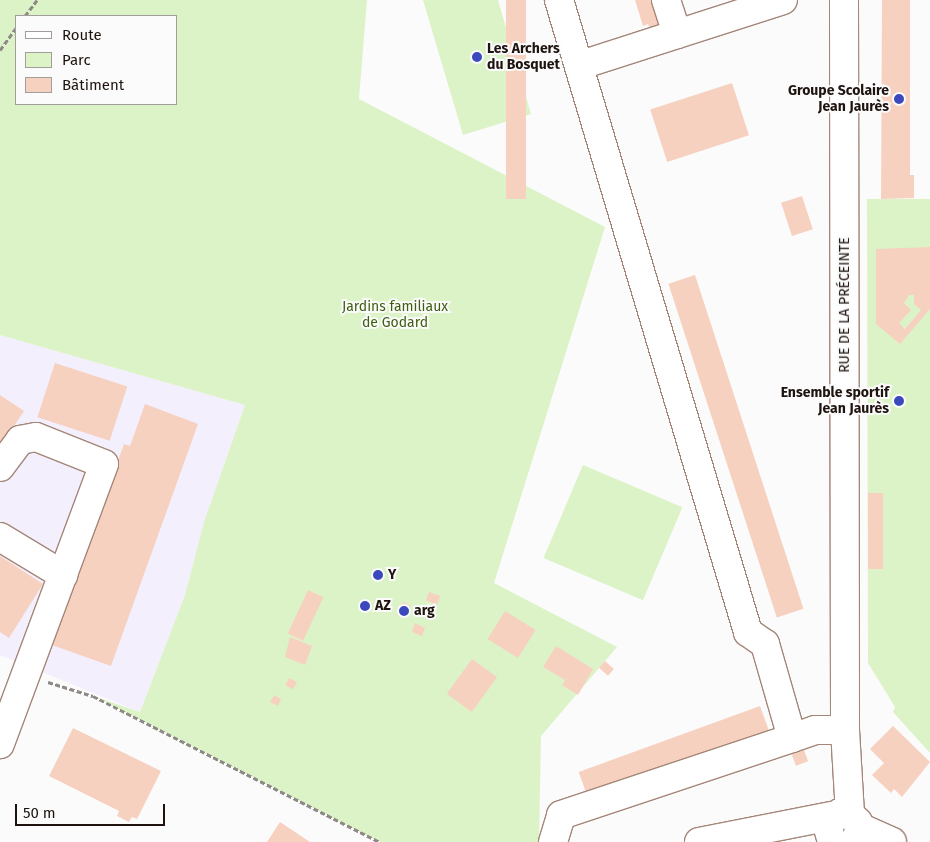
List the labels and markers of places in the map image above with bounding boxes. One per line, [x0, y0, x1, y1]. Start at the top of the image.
place label: Les Archers du Bosquet [487, 41, 560, 74]
marker: Les Archers du Bosquet [471, 51, 483, 63]
place label: Groupe Scolaire Jean Jaurès [788, 83, 889, 115]
marker: Groupe Scolaire Jean Jaurès [893, 93, 905, 105]
place label: Ensemble sportif Jean Jaurès [781, 385, 889, 418]
marker: Ensemble sportif Jean Jaurès [893, 395, 905, 407]
place label: Y [388, 567, 396, 583]
marker: Y [372, 569, 384, 581]
place label: AZ [375, 598, 391, 614]
marker: AZ [359, 600, 371, 612]
place label: arg [414, 603, 435, 619]
marker: arg [398, 605, 410, 617]

